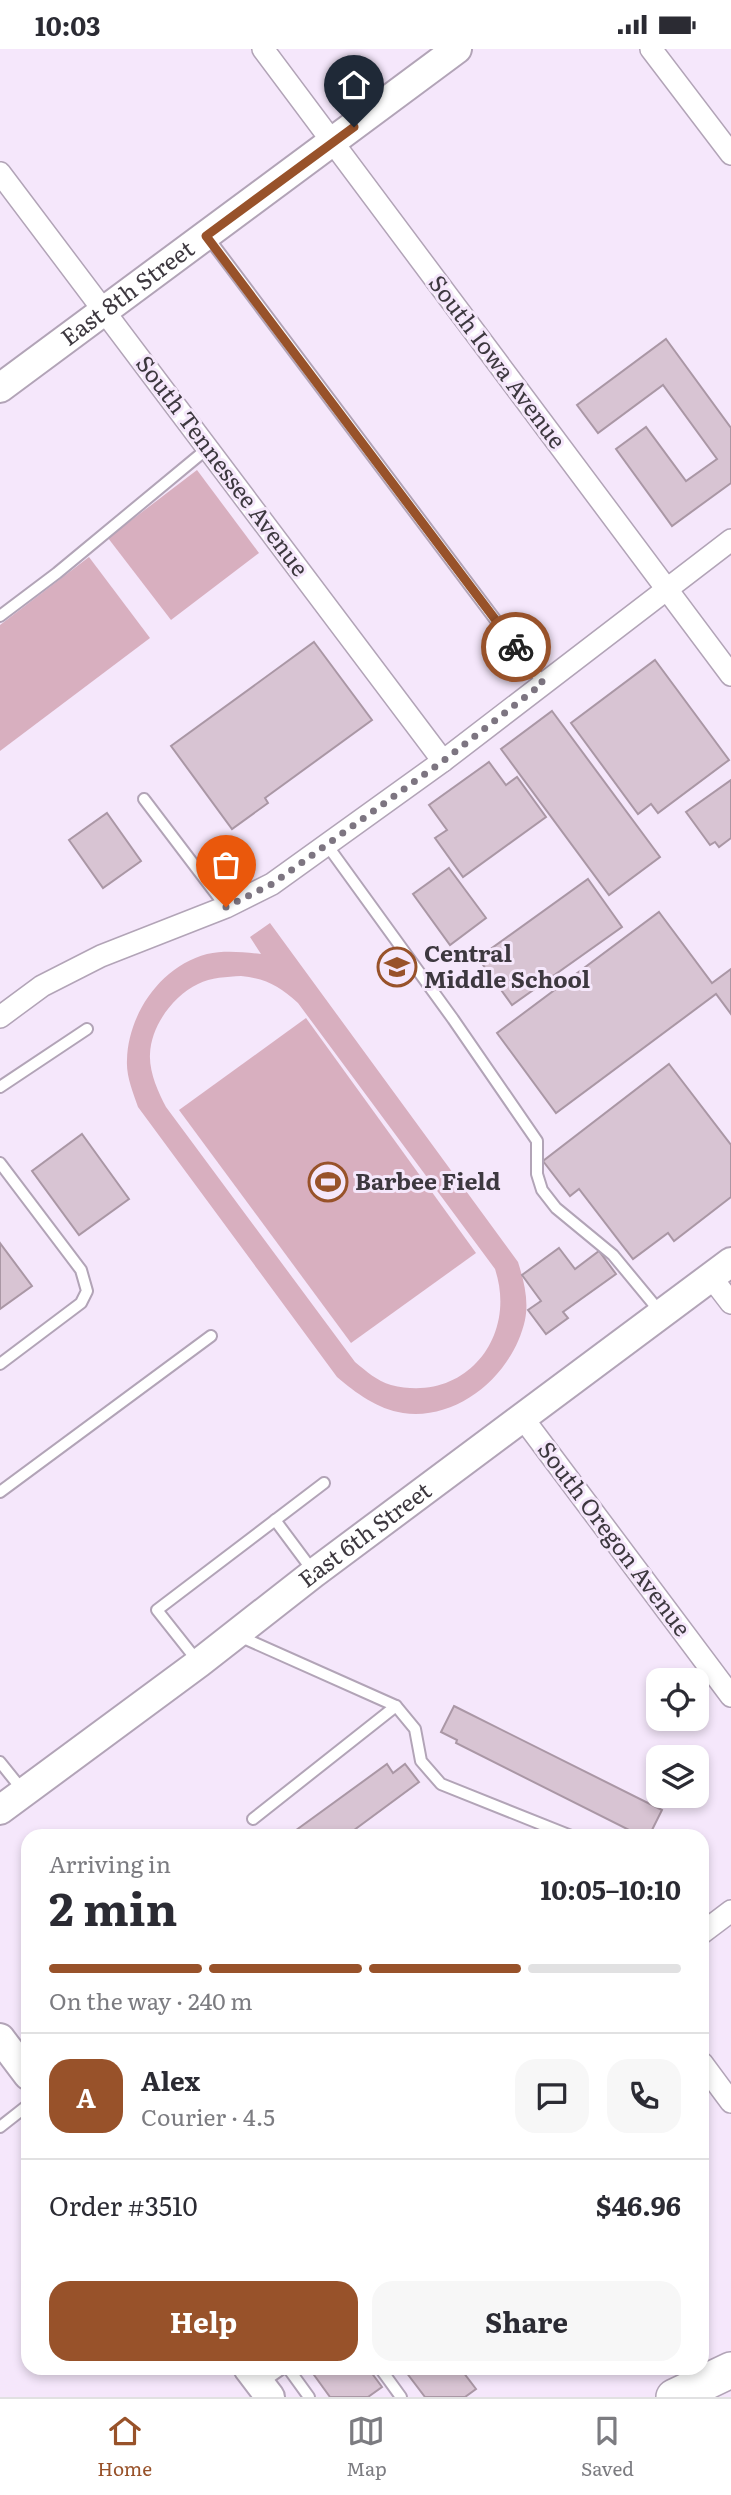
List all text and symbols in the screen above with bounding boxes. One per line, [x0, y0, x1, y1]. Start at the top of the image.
text: 10:03 [35, 5, 100, 44]
pin [324, 55, 384, 127]
icon: home [335, 66, 373, 104]
street label: East 8th Street [53, 230, 201, 353]
street label: South Iowa Avenue [422, 267, 575, 455]
street label: South Tennessee Avenue [129, 347, 318, 582]
courier [481, 612, 551, 682]
icon: bike [497, 628, 535, 666]
pin [196, 835, 256, 907]
icon: bag [207, 846, 245, 884]
place label: Central Middle School [424, 935, 590, 995]
school or university icon: Central Middle School [376, 946, 418, 988]
sports icon: Barbee Field [307, 1161, 349, 1203]
place label: Barbee Field [355, 1163, 501, 1197]
street label: South Oregon Avenue [531, 1433, 700, 1642]
street label: East 6th Street [290, 1472, 438, 1594]
map controls [646, 1668, 709, 1808]
button: locate [646, 1668, 709, 1731]
button: layers [646, 1745, 709, 1808]
text: Arriving in [49, 1846, 171, 1880]
text: 10:05–10:10 [541, 1869, 681, 1908]
text: 2 min [49, 1872, 178, 1940]
text: On the way · 240 m [49, 1983, 253, 2017]
button: chat [515, 2059, 589, 2133]
button: phone [607, 2059, 681, 2133]
text: Alex [141, 2060, 200, 2099]
text: A [76, 2077, 96, 2116]
text: Courier · 4.5 [141, 2099, 275, 2133]
text: Order #3510 [49, 2185, 198, 2224]
text: $46.96 [596, 2185, 681, 2224]
button: Help [49, 2281, 358, 2361]
button: Share [372, 2281, 681, 2361]
tab: Home [97, 2412, 152, 2482]
tab: Map [346, 2412, 387, 2482]
tab: Saved [581, 2412, 634, 2482]

